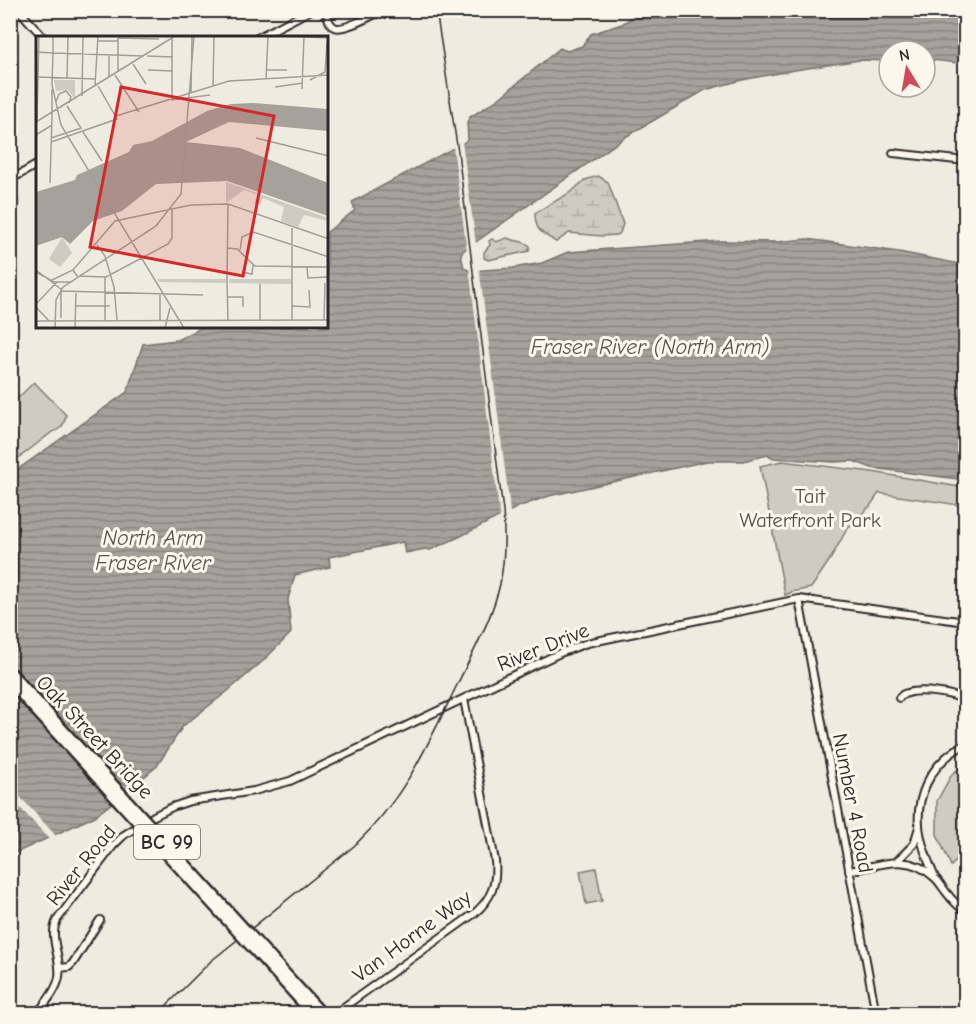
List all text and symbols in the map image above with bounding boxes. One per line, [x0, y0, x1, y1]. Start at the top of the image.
inset map [36, 36, 328, 328]
north arrow [877, 39, 937, 99]
text: N [897, 45, 911, 65]
water label: Fraser River (North Arm) [531, 334, 769, 360]
park label: Tait Waterfront Park [739, 484, 881, 532]
water label: North Arm Fraser River [95, 525, 212, 576]
street label: River Drive [494, 618, 592, 676]
street label: Oak Street Bridge [32, 670, 158, 804]
street label: Number 4 Road [828, 731, 878, 875]
street label: River Road [41, 820, 121, 910]
road number: BC 99 [134, 825, 200, 859]
street label: Van Horne Way [348, 885, 476, 987]

